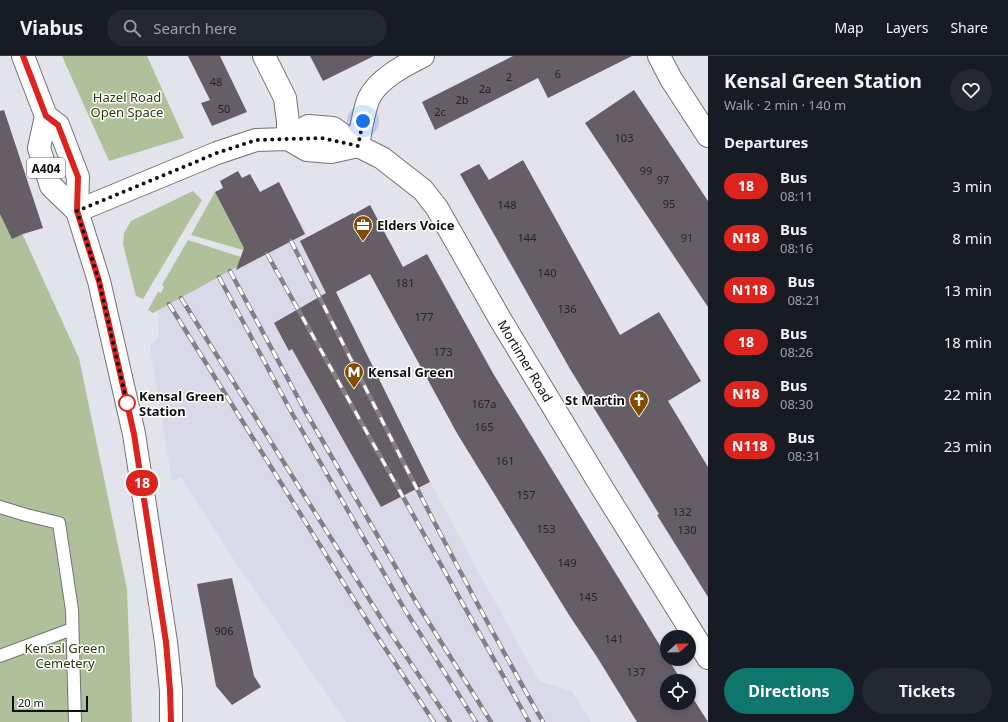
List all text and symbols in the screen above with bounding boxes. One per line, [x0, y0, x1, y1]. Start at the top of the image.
search box [107, 10, 387, 46]
text: Viabus [20, 15, 83, 41]
icon: search [121, 17, 143, 39]
text: Search here [153, 18, 237, 38]
text: Map [835, 18, 864, 37]
text: Layers [886, 18, 928, 37]
text: Share [950, 18, 988, 37]
house number: 6 [555, 66, 561, 81]
text: Kensal Green Station [724, 68, 922, 94]
house number: 2 [506, 69, 512, 84]
button: heart [950, 69, 992, 111]
house number: 48 [210, 74, 222, 89]
house number: 2a [479, 81, 491, 96]
park label: Hazel Road Open Space [91, 88, 163, 121]
house number: 2b [455, 92, 469, 107]
text: Walk · 2 min · 140 m [724, 96, 846, 114]
house number: 50 [218, 101, 230, 116]
house number: 2c [434, 104, 446, 119]
your location [353, 111, 373, 131]
house number: 103 [615, 130, 633, 145]
text: Departures [724, 132, 808, 152]
road number: A404 [27, 158, 65, 178]
house number: 99 [640, 163, 652, 178]
text: Bus [780, 167, 807, 187]
house number: 97 [657, 172, 669, 187]
text: 18 [738, 176, 754, 195]
text: 3 min [952, 176, 992, 196]
text: 08:11 [780, 187, 813, 205]
house number: 95 [663, 196, 675, 211]
house number: 148 [498, 197, 516, 212]
office icon: Elders Voice [352, 214, 374, 242]
place label: Elders Voice [377, 216, 455, 234]
text: Bus [780, 219, 807, 239]
text: N18 [732, 228, 760, 247]
text: 8 min [952, 228, 992, 248]
house number: 144 [518, 230, 537, 245]
house number: 91 [681, 230, 693, 245]
text: 08:16 [780, 239, 813, 257]
house number: 140 [538, 265, 556, 280]
text: Bus [787, 271, 815, 291]
house number: 181 [396, 275, 414, 290]
text: N118 [732, 280, 767, 299]
text: 13 min [944, 280, 992, 300]
text: 08:21 [787, 291, 821, 309]
house number: 136 [558, 301, 576, 316]
house number: 177 [415, 309, 433, 324]
street label: Mortimer Road [494, 317, 557, 405]
text: Bus [780, 323, 807, 343]
text: 18 [738, 332, 754, 351]
text: 18 min [944, 332, 992, 352]
text: 08:26 [780, 343, 813, 361]
house number: 173 [434, 344, 452, 359]
metro station icon: Kensal Green [343, 361, 365, 389]
place label: Kensal Green [368, 363, 453, 381]
text: Bus [780, 375, 807, 395]
text: N18 [732, 384, 760, 403]
text: 22 min [944, 384, 992, 404]
place label: Kensal Green Station [139, 387, 224, 420]
church icon: St Martin [628, 389, 650, 417]
place label: St Martin [565, 391, 625, 409]
marker: Kensal Green Station [118, 394, 136, 412]
text: 08:30 [780, 395, 813, 413]
house number: 167a [471, 396, 497, 411]
house number: 165 [475, 419, 493, 434]
text: Bus [787, 427, 815, 447]
text: N118 [732, 436, 767, 455]
text: 23 min [944, 436, 992, 456]
text: 08:31 [787, 447, 821, 465]
house number: 161 [496, 453, 514, 468]
line badge: 18 [124, 470, 160, 496]
text: 18 [134, 473, 150, 492]
house number: 157 [517, 487, 535, 502]
house number: 132 [673, 504, 691, 519]
house number: 153 [537, 521, 555, 536]
house number: 130 [678, 522, 696, 537]
house number: 149 [558, 555, 576, 570]
house number: 145 [579, 589, 597, 604]
house number: 906 [215, 623, 233, 638]
north arrow [660, 630, 696, 666]
map controls [660, 630, 696, 710]
house number: 141 [605, 631, 623, 646]
park label: Kensal Green Cemetery [25, 639, 105, 672]
house number: 137 [627, 664, 645, 679]
button: Directions [724, 668, 854, 714]
button: Tickets [862, 668, 992, 714]
button: locate [660, 674, 696, 710]
scale bar [12, 694, 88, 713]
text: 20 m [18, 695, 44, 710]

